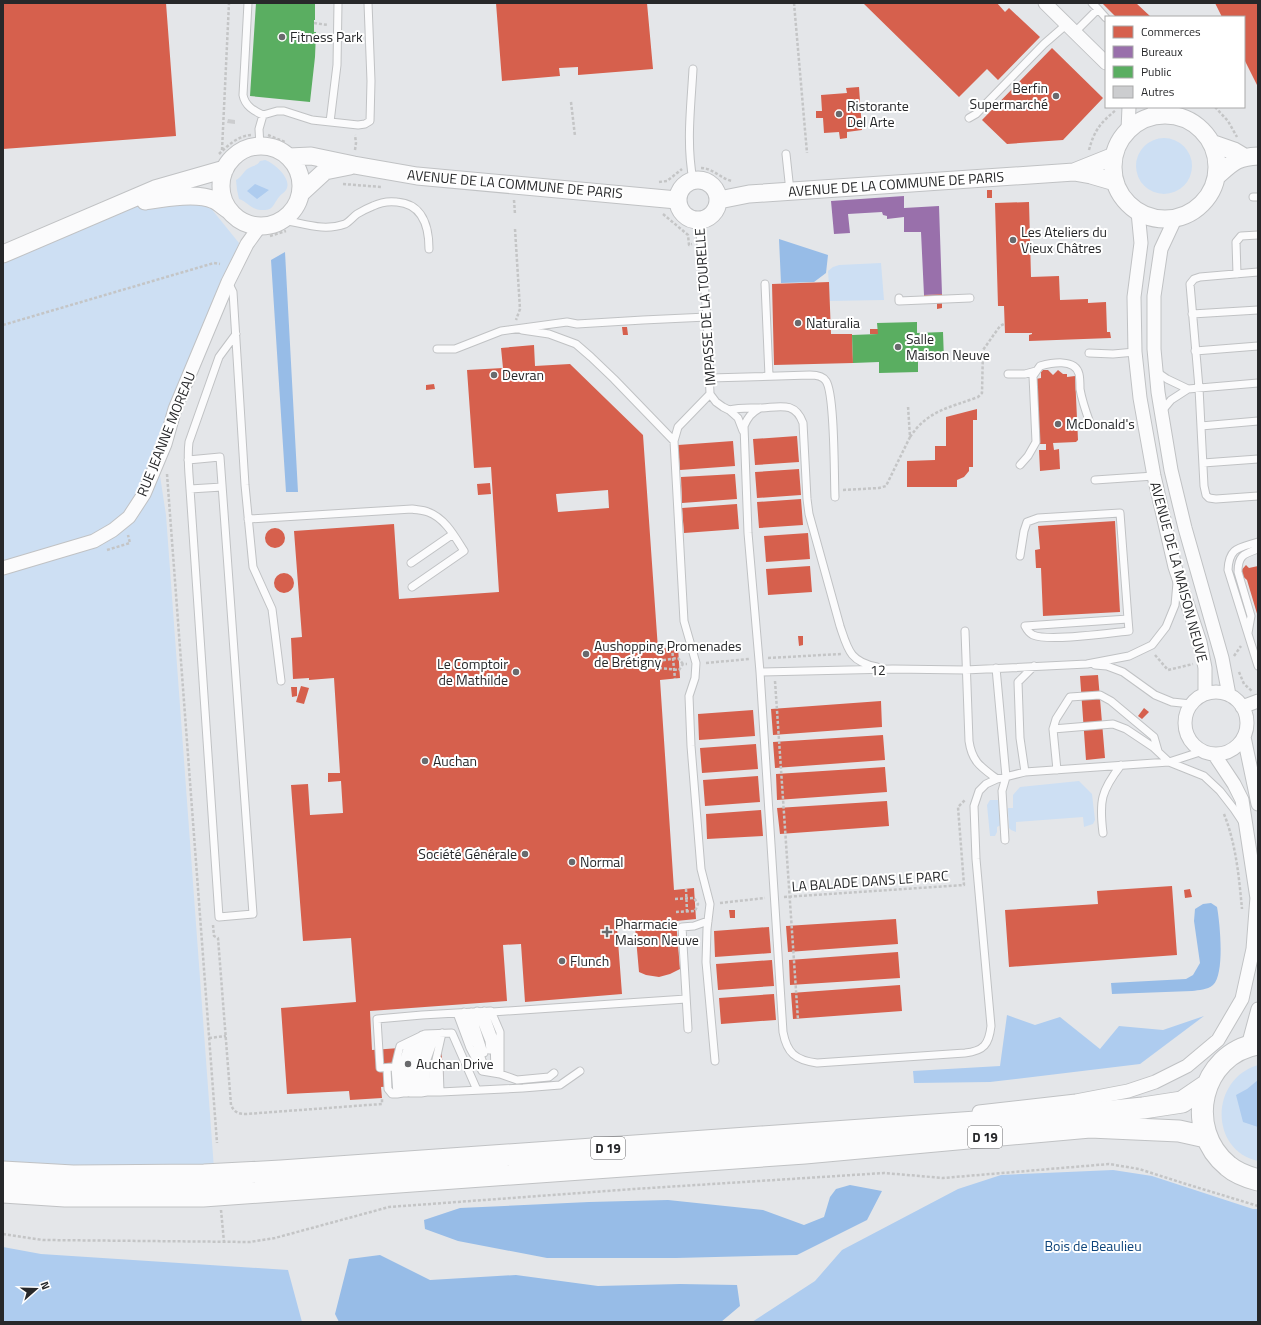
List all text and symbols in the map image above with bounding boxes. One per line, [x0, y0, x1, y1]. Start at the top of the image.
legend [1105, 16, 1245, 108]
text: Commerces [1141, 22, 1201, 41]
place label: Fitness Park [290, 26, 363, 47]
marker: Fitness Park [277, 32, 287, 42]
text: Bureaux [1141, 42, 1183, 61]
text: Public [1141, 62, 1171, 81]
place label: Berfin Supermarché [970, 77, 1048, 114]
text: Autres [1141, 82, 1175, 101]
marker: Berfin Supermarché [1051, 91, 1061, 101]
place label: Ristorante Del Arte [847, 95, 909, 132]
marker: Ristorante Del Arte [834, 109, 844, 119]
street label: AVENUE DE LA COMMUNE DE PARIS [406, 164, 624, 203]
street label: AVENUE DE LA COMMUNE DE PARIS [787, 165, 1005, 202]
place label: Les Ateliers du Vieux Châtres [1021, 221, 1107, 258]
street label: IMPASSE DE LA TOURELLE [688, 227, 720, 387]
marker: Les Ateliers du Vieux Châtres [1008, 235, 1018, 245]
place label: Naturalia [806, 312, 860, 333]
marker: Naturalia [793, 318, 803, 328]
place label: Salle Maison Neuve [906, 328, 990, 365]
marker: Salle Maison Neuve [893, 342, 903, 352]
place label: Devran [502, 364, 544, 385]
street label: RUE JEANNE MOREAU [131, 368, 200, 499]
marker: Devran [489, 370, 499, 380]
place label: McDonald's [1066, 413, 1135, 434]
marker: McDonald's [1053, 419, 1063, 429]
street label: AVENUE DE LA MAISON NEUVE [1145, 479, 1214, 665]
place label: Aushopping Promenades de Brétigny [594, 635, 742, 672]
marker: Aushopping Promenades de Brétigny [581, 649, 591, 659]
place label: Le Comptoir de Mathilde [437, 653, 508, 690]
street label: 12 [870, 659, 886, 680]
marker: Le Comptoir de Mathilde [511, 667, 521, 677]
place label: Auchan [433, 750, 477, 771]
marker: Auchan [420, 756, 430, 766]
place label: Société Générale [418, 843, 517, 864]
marker: Société Générale [520, 849, 530, 859]
place label: Normal [580, 851, 624, 872]
marker: Normal [567, 857, 577, 867]
street label: LA BALADE DANS LE PARC [791, 865, 949, 896]
place label: Pharmacie Maison Neuve [615, 913, 699, 950]
marker: Pharmacie Maison Neuve [602, 927, 612, 937]
place label: Flunch [570, 950, 609, 971]
marker: Flunch [557, 956, 567, 966]
place label: Auchan Drive [416, 1053, 494, 1074]
marker: Auchan Drive [403, 1059, 413, 1069]
road number: D 19 [968, 1126, 1002, 1148]
road number: D 19 [591, 1137, 625, 1159]
park label: Bois de Beaulieu [1044, 1235, 1142, 1256]
north arrow [16, 1269, 56, 1309]
text: N [37, 1279, 54, 1292]

